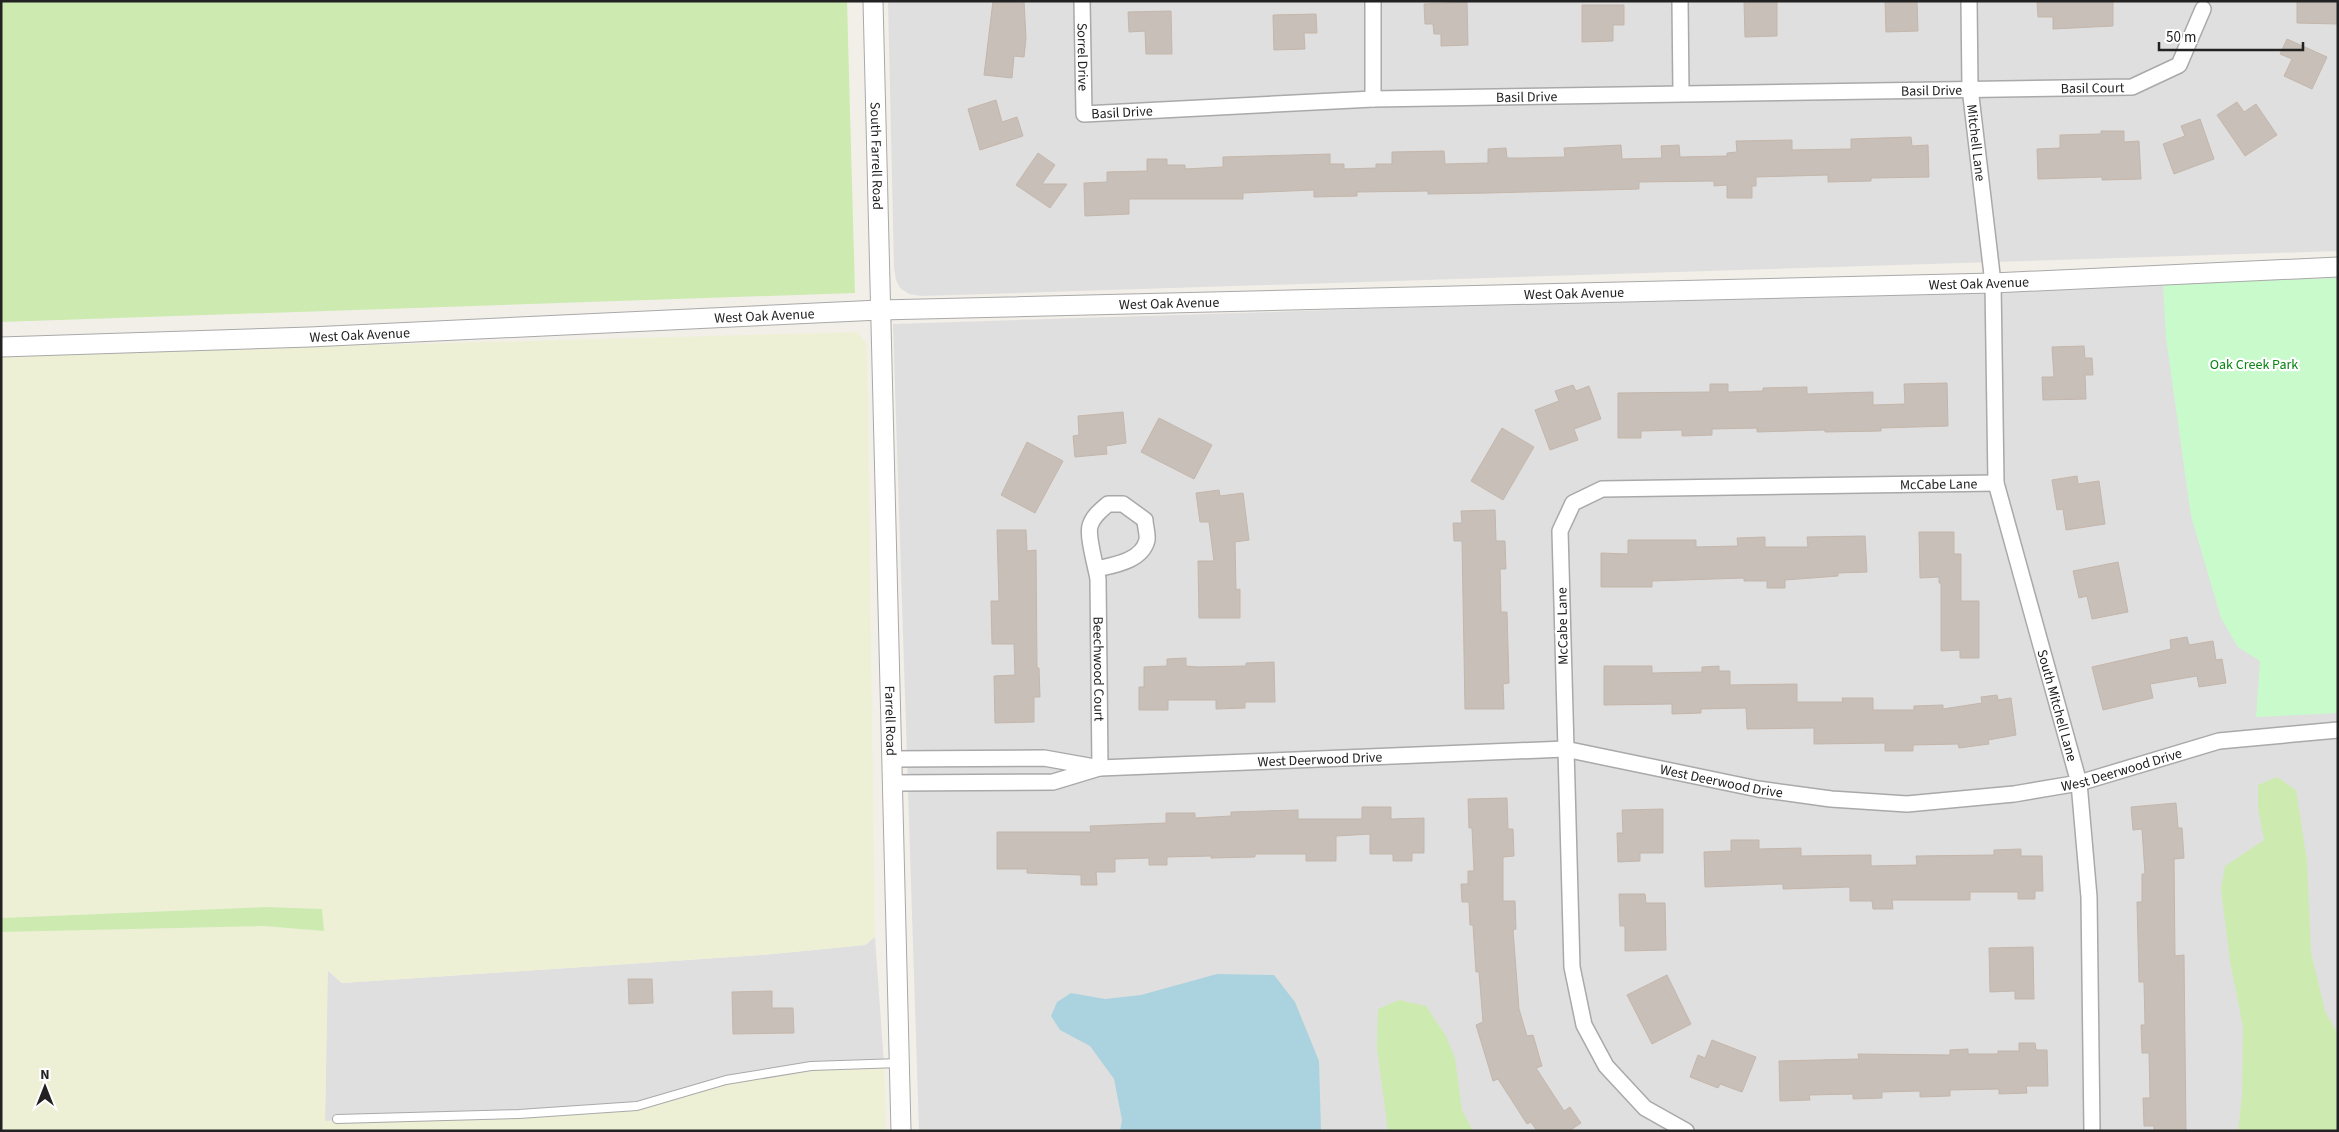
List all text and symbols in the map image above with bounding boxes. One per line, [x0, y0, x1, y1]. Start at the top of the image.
scale bar [2159, 20, 2303, 52]
street label: Sorrel Drive [1071, 23, 1093, 91]
text: 50 m [2166, 27, 2196, 48]
street label: Basil Court [2060, 78, 2125, 99]
street label: Basil Drive [1901, 81, 1962, 102]
street label: Basil Drive [1496, 87, 1557, 108]
street label: Basil Drive [1091, 101, 1153, 125]
street label: South Farrell Road [865, 102, 887, 210]
street label: Mitchell Lane [1961, 103, 1990, 182]
street label: West Oak Avenue [1928, 272, 2030, 296]
street label: West Oak Avenue [1524, 283, 1625, 305]
street label: West Oak Avenue [1119, 293, 1220, 315]
street label: West Oak Avenue [714, 304, 815, 329]
street label: West Oak Avenue [309, 323, 411, 348]
park label: Oak Creek Park [2210, 355, 2298, 375]
street label: McCabe Lane [1900, 474, 1978, 495]
street label: McCabe Lane [1552, 587, 1574, 665]
street label: Beechwood Court [1087, 616, 1109, 722]
street label: South Mitchell Lane [2031, 647, 2082, 764]
street label: Farrell Road [879, 686, 901, 756]
street label: West Deerwood Drive [2060, 744, 2185, 797]
street label: West Deerwood Drive [1257, 747, 1383, 773]
street label: West Deerwood Drive [1658, 760, 1784, 803]
north arrow [20, 1062, 70, 1112]
text: N [40, 1065, 50, 1085]

